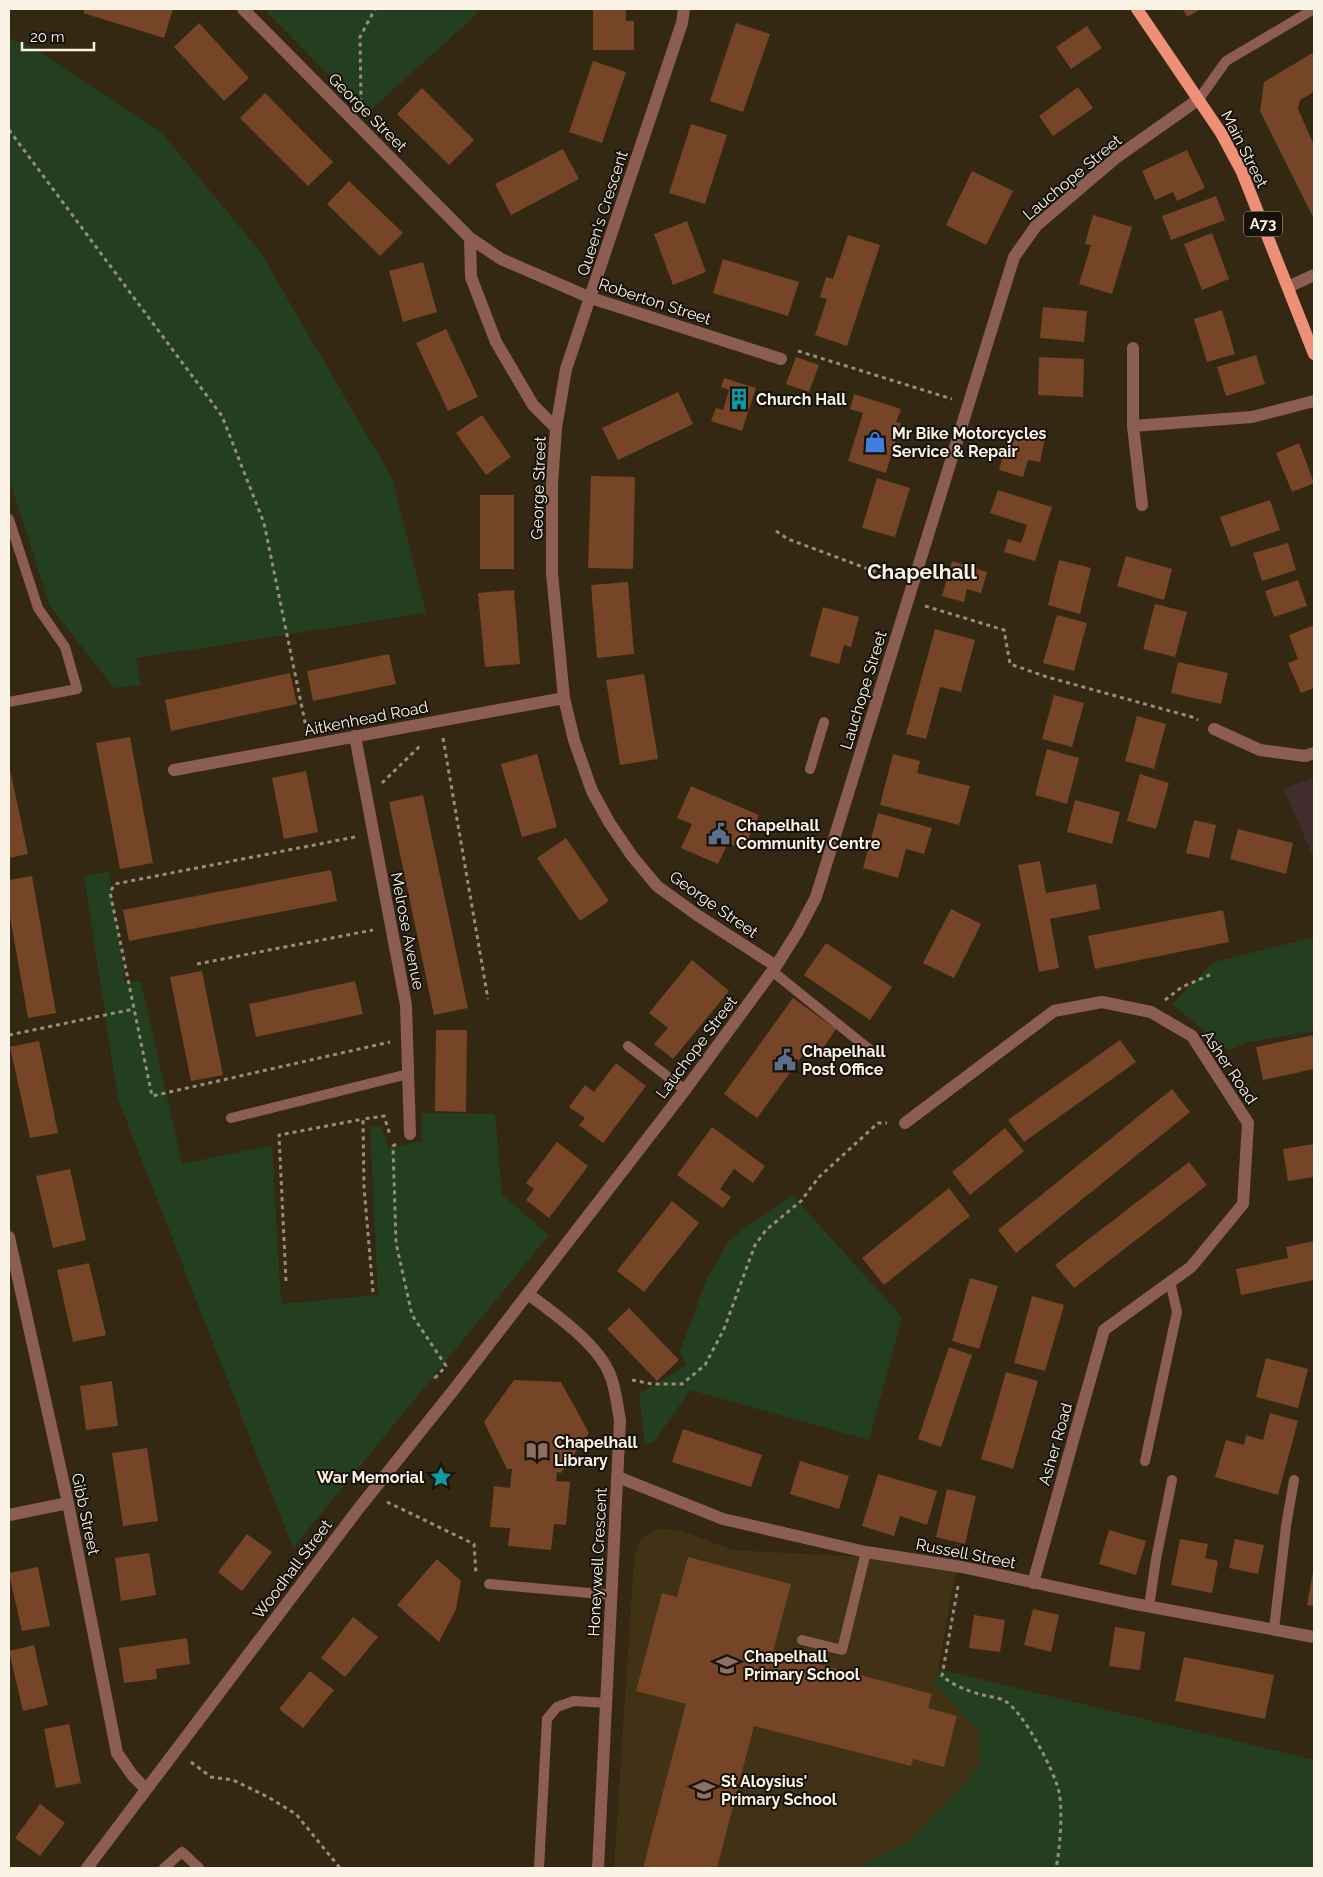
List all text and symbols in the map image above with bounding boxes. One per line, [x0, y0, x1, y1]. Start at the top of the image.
scale bar [22, 20, 95, 52]
text: 20 m [30, 28, 65, 46]
street label: George Street [324, 69, 411, 156]
street label: Main Street [1217, 108, 1272, 191]
street label: Lauchope Street [1019, 130, 1126, 224]
street label: Queen's Crescent [573, 148, 632, 278]
road number: A73 [1244, 212, 1282, 236]
street label: Roberton Street [596, 274, 714, 329]
building icon: Church Hall [726, 386, 752, 412]
place label: Church Hall [756, 390, 847, 409]
place label: Mr Bike Motorcycles Service & Repair [892, 424, 1047, 461]
shop icon: Mr Bike Motorcycles Service & Repair [862, 429, 888, 455]
street label: George Street [527, 435, 550, 540]
district label: Chapelhall [867, 559, 977, 584]
street label: Lauchope Street [836, 628, 891, 752]
street label: Aitkenhead Road [302, 697, 430, 740]
place label: Chapelhall Community Centre [736, 816, 881, 853]
public building icon: Chapelhall Community Centre [706, 821, 732, 847]
street label: George Street [666, 867, 762, 942]
street label: Melrose Avenue [387, 871, 428, 991]
street label: Lauchope Street [652, 992, 741, 1102]
street label: Asher Road [1198, 1027, 1261, 1108]
place label: Chapelhall Post Office [802, 1042, 887, 1079]
public building icon: Chapelhall Post Office [772, 1047, 798, 1073]
street label: Asher Road [1035, 1401, 1076, 1488]
place label: Chapelhall Library [554, 1433, 639, 1470]
library icon: Chapelhall Library [524, 1438, 550, 1464]
place icon: War Memorial [428, 1464, 454, 1490]
place label: War Memorial [317, 1468, 425, 1487]
street label: Gibb Street [68, 1471, 104, 1557]
street label: Honeywell Crescent [584, 1487, 611, 1637]
street label: Woodhall Street [249, 1515, 336, 1623]
street label: Russell Street [914, 1534, 1018, 1573]
place label: Chapelhall Primary School [744, 1647, 861, 1684]
school or university icon: Chapelhall Primary School [714, 1652, 740, 1678]
place label: St Aloysius' Primary School [721, 1772, 838, 1809]
school or university icon: St Aloysius' Primary School [691, 1777, 717, 1803]

